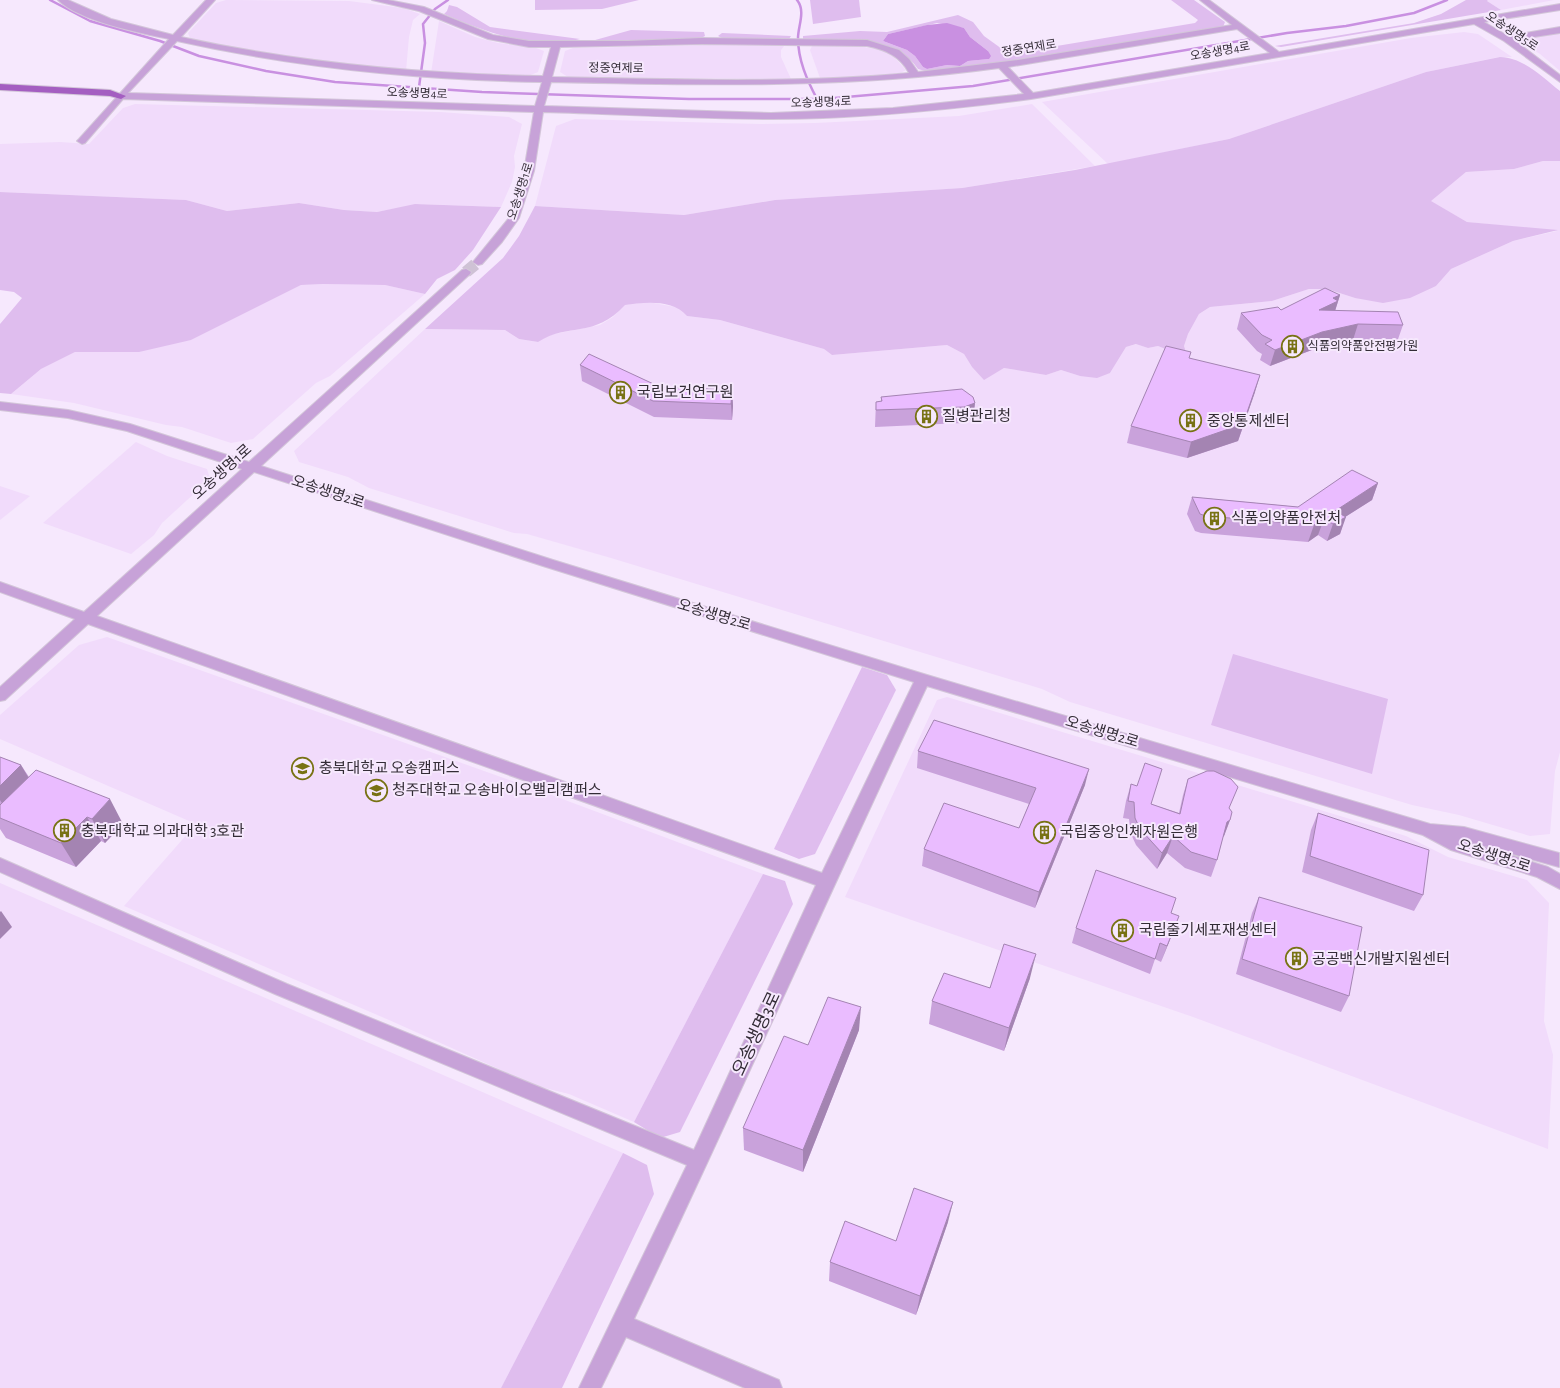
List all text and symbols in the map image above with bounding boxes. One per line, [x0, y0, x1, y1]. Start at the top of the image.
street label: 오송생명5로 [1484, 9, 1540, 53]
street label: 정중연제로 [1001, 38, 1057, 58]
street label: 오송생명4로 [1189, 40, 1251, 62]
street label: 정중연제로 [588, 62, 644, 74]
street label: 오송생명4로 [386, 86, 448, 100]
street label: 오송생명4로 [790, 95, 852, 109]
street label: 오송생명1로 [505, 161, 535, 221]
building icon: 식품의약품안전평가원 [1280, 334, 1304, 358]
place label: 식품의약품안전평가원 [1308, 340, 1418, 352]
building icon: 국립보건연구원 [609, 380, 633, 404]
place label: 국립보건연구원 [637, 384, 734, 400]
building icon: 질병관리청 [914, 404, 938, 428]
place label: 질병관리청 [942, 408, 1011, 424]
building icon: 중앙통제센터 [1179, 409, 1203, 433]
place label: 중앙통제센터 [1207, 413, 1290, 429]
street label: 오송생명1로 [189, 441, 255, 502]
street label: 오송생명2로 [290, 472, 367, 511]
building icon: 식품의약품안전처 [1203, 506, 1227, 530]
place label: 식품의약품안전처 [1231, 510, 1341, 526]
street label: 오송생명2로 [676, 596, 753, 633]
street label: 오송생명2로 [1064, 713, 1141, 750]
school or university icon: 충북대학교 오송캠퍼스 [291, 756, 315, 780]
place label: 충북대학교 오송캠퍼스 [319, 759, 460, 776]
school or university icon: 청주대학교 오송바이오밸리캠퍼스 [364, 778, 388, 802]
place label: 청주대학교 오송바이오밸리캠퍼스 [392, 781, 602, 798]
building icon: 충북대학교 의과대학 3호관 [53, 819, 77, 843]
building icon: 국립중앙인체자원은행 [1032, 820, 1056, 844]
place label: 충북대학교 의과대학 3호관 [81, 822, 244, 839]
place label: 국립중앙인체자원은행 [1060, 824, 1198, 840]
street label: 오송생명2로 [1456, 836, 1533, 875]
building icon: 국립줄기세포재생센터 [1111, 918, 1135, 942]
place label: 국립줄기세포재생센터 [1139, 922, 1277, 938]
building icon: 공공백신개발지원센터 [1284, 947, 1308, 971]
place label: 공공백신개발지원센터 [1312, 951, 1450, 967]
street label: 오송생명3로 [729, 989, 784, 1079]

